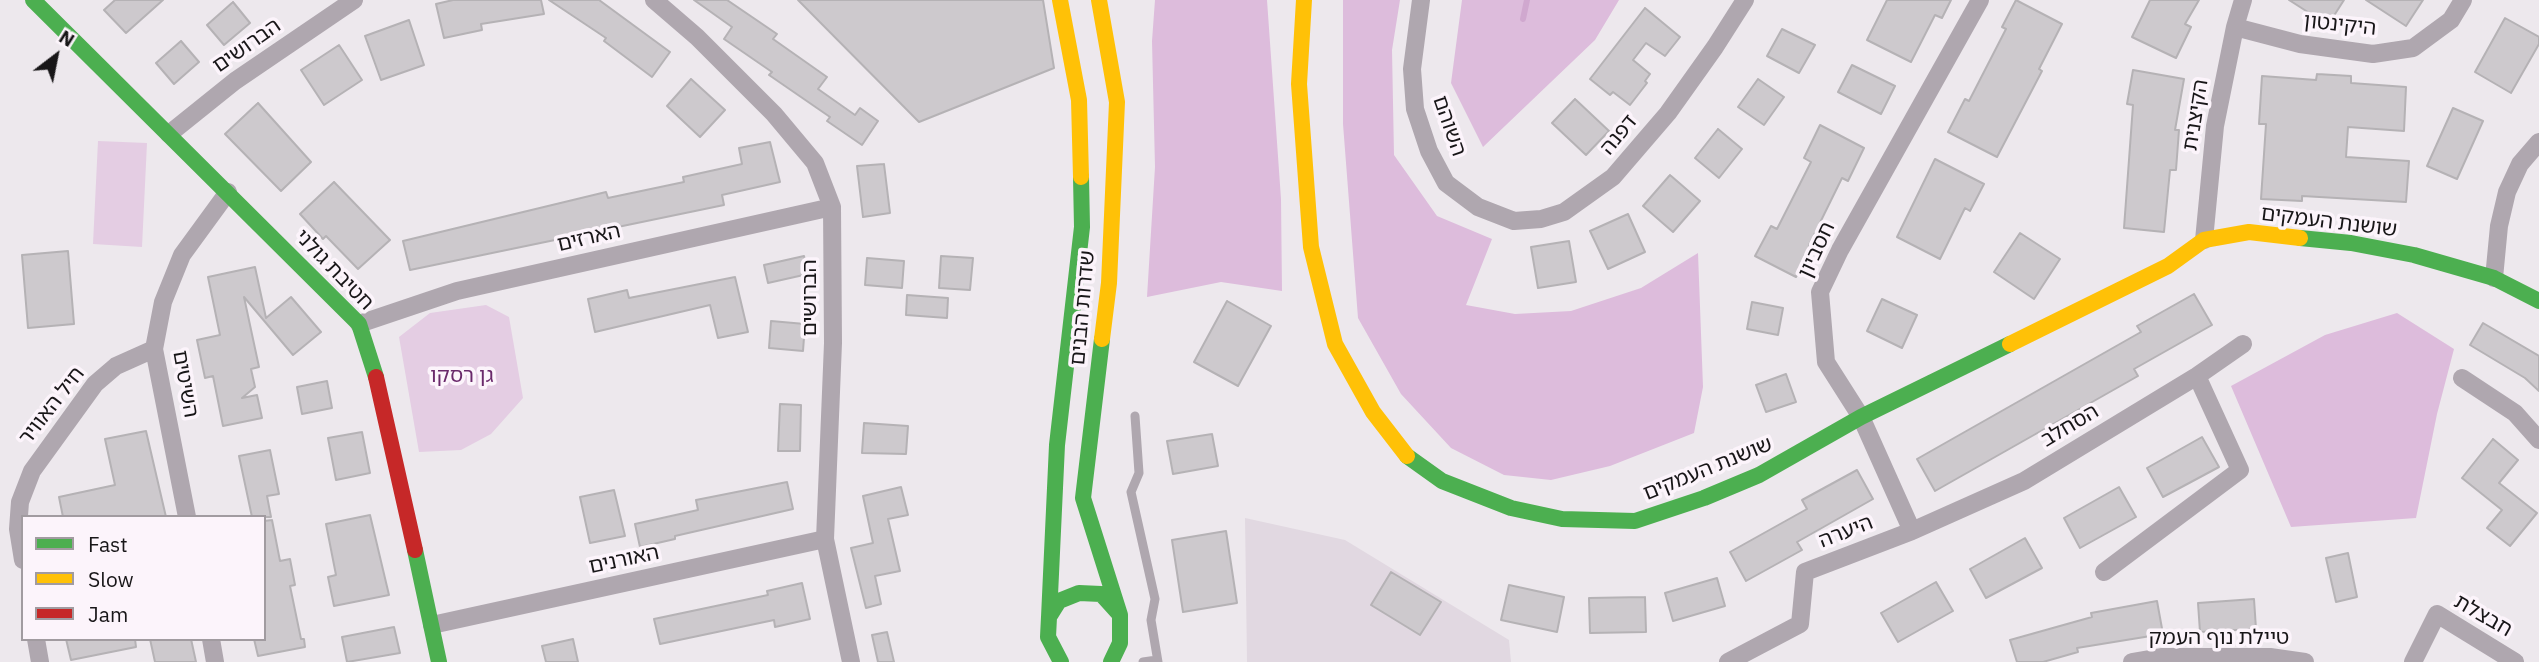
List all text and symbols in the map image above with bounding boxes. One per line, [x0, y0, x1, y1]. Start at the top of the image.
street label: היקינטון [2302, 9, 2378, 41]
street label: הברושים [208, 14, 286, 78]
north arrow [21, 21, 91, 91]
text: N [55, 24, 79, 52]
street label: הקיצנית [2178, 77, 2214, 153]
street label: השוהם [1427, 92, 1471, 160]
street label: דפנה [1595, 110, 1643, 160]
street label: שושנת העמקים [2260, 201, 2398, 243]
street label: הארזים [555, 218, 623, 258]
street label: חסביון [1793, 218, 1841, 282]
street label: חטיבת גולני [289, 224, 379, 316]
street label: שדרות הבנים [1065, 249, 1101, 367]
street label: הברושים [797, 259, 823, 337]
street label: השיטים [167, 348, 203, 420]
street label: חיל האוויר [14, 362, 90, 450]
park label: גן רסקו [430, 363, 494, 389]
street label: הסחלב [2037, 399, 2103, 453]
street label: שושנת העמקים [1640, 432, 1776, 506]
street label: היערה [1815, 510, 1877, 554]
legend [21, 515, 266, 641]
text: Fast [88, 530, 128, 558]
street label: האורנים [587, 540, 661, 580]
text: Slow [88, 565, 134, 593]
street label: חבצלת [2450, 589, 2516, 643]
text: Jam [88, 600, 128, 628]
street label: טיילת נוף העמק [2149, 625, 2289, 651]

